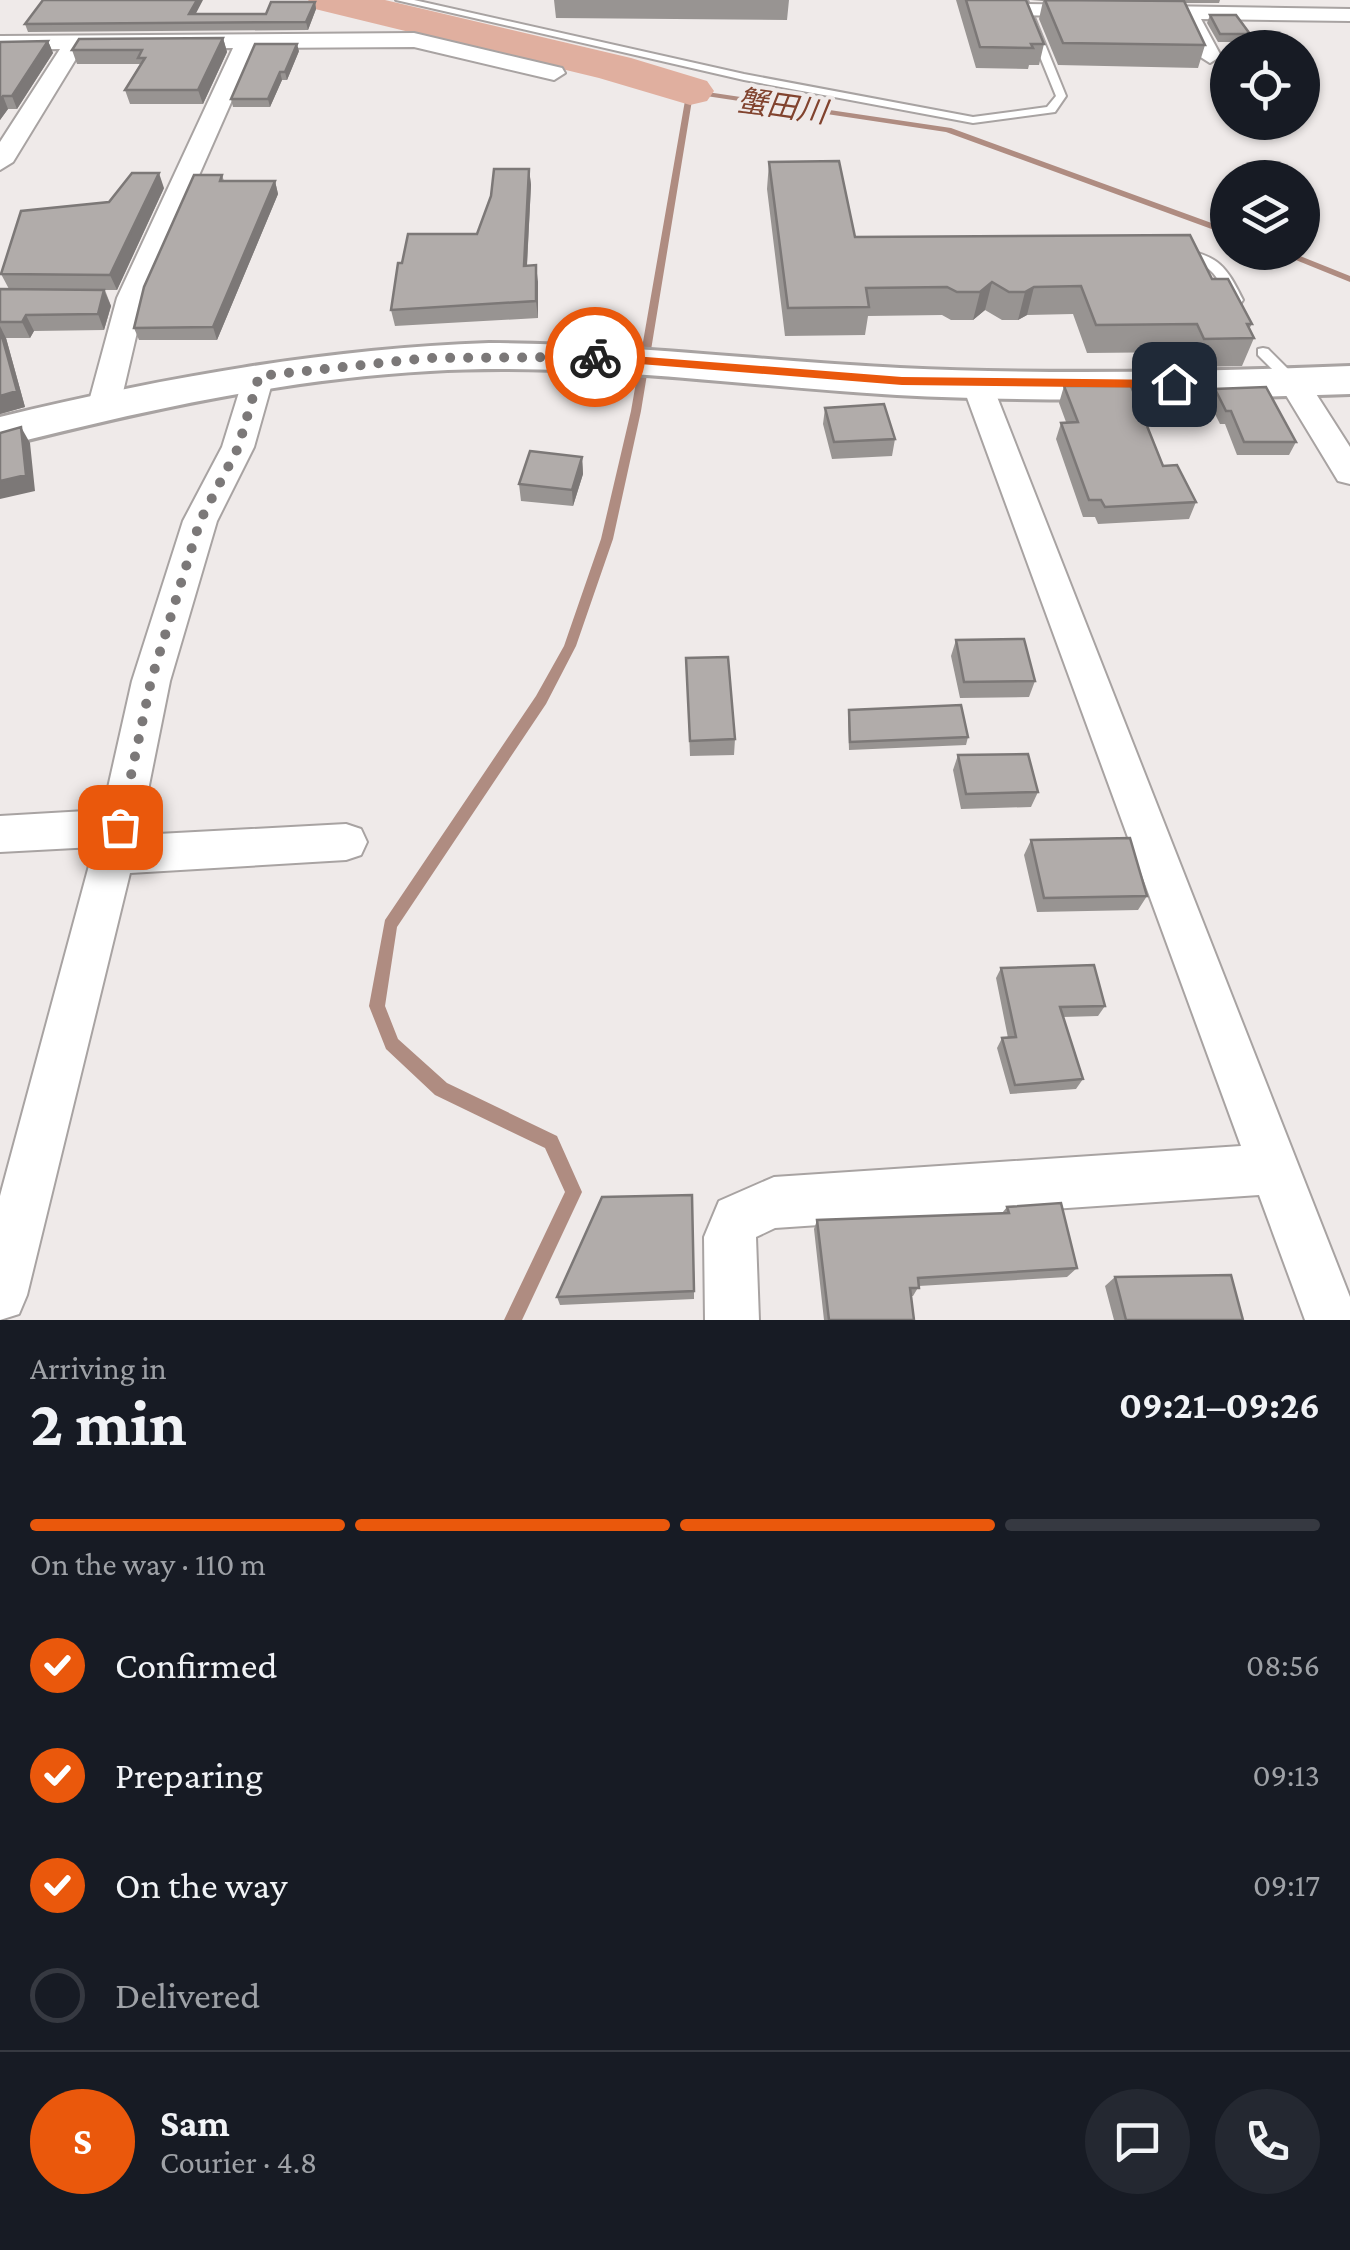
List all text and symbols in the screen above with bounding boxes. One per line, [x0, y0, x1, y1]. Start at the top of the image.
map controls [1210, 30, 1320, 270]
button: locate [1210, 30, 1320, 140]
water label: 蟹田川 [735, 83, 832, 129]
button: layers [1210, 160, 1320, 270]
courier [545, 307, 645, 407]
icon: bike [568, 330, 623, 385]
pin [1132, 342, 1217, 427]
icon: home [1147, 357, 1202, 412]
pin [78, 785, 163, 870]
icon: bag [93, 800, 148, 855]
text: Arriving in [30, 1350, 167, 1386]
text: 09:21–09:26 [1119, 1384, 1320, 1426]
text: 2 min [30, 1387, 187, 1459]
text: On the way · 110 m [30, 1546, 266, 1582]
icon: check [30, 1638, 85, 1693]
text: Confirmed [115, 1644, 278, 1686]
text: 08:56 [1246, 1647, 1320, 1683]
icon: check [30, 1748, 85, 1803]
text: Preparing [115, 1754, 263, 1796]
text: 09:13 [1253, 1757, 1320, 1793]
icon: check [30, 1858, 85, 1913]
text: On the way [115, 1864, 287, 1906]
text: 09:17 [1253, 1867, 1320, 1903]
text: Delivered [115, 1974, 260, 2016]
button: chat [1085, 2089, 1190, 2194]
button: phone [1215, 2089, 1320, 2194]
text: Sam [160, 2102, 230, 2144]
text: S [73, 2120, 92, 2162]
text: Courier · 4.8 [160, 2144, 317, 2180]

